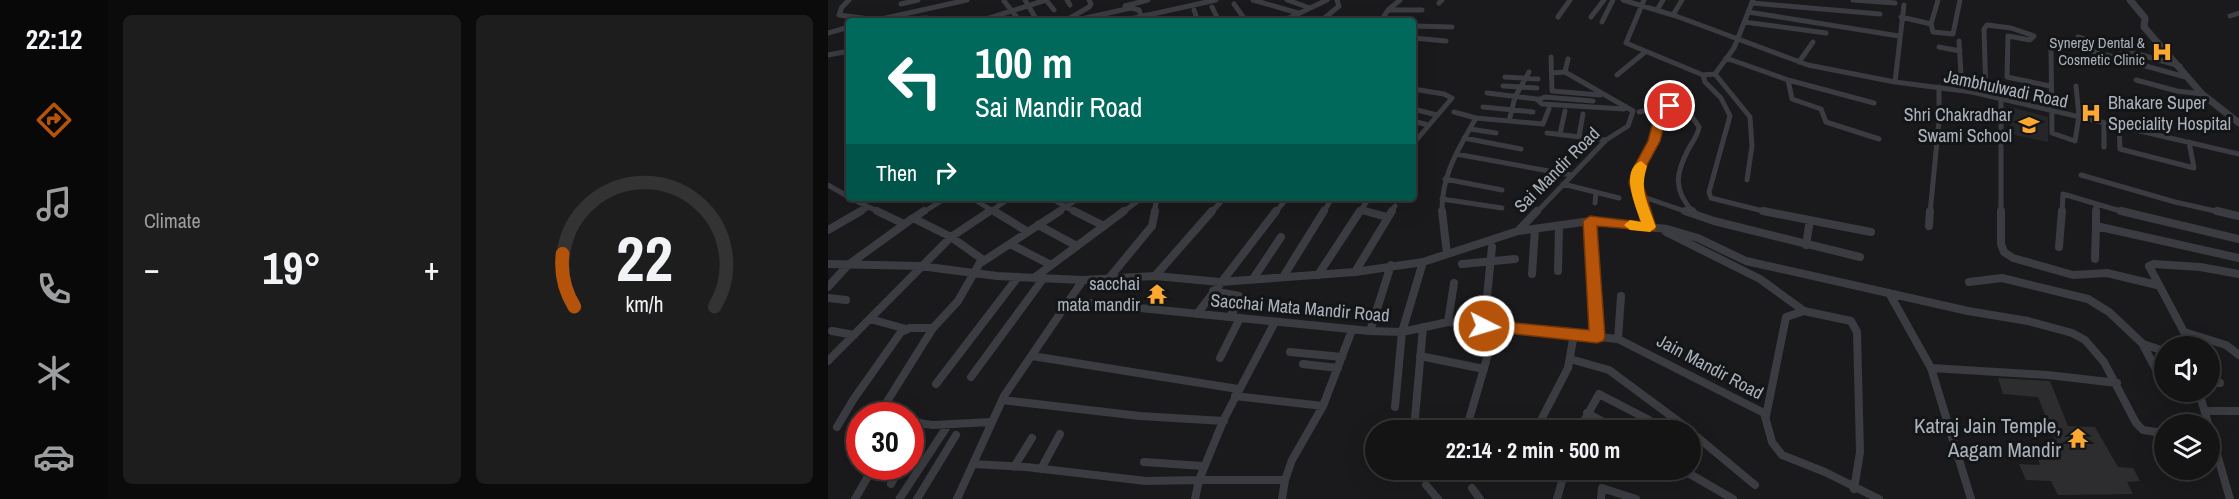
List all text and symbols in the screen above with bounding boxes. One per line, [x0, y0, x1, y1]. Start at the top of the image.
text: 22:12 [26, 21, 82, 57]
place label: Synergy Dental & Cosmetic Clinic [2049, 32, 2146, 70]
text: 100 m [975, 35, 1073, 91]
hospital icon: Synergy Dental & Cosmetic Clinic [2150, 40, 2174, 64]
icon: left [876, 42, 954, 120]
street label: Jambhulwadi Road [1942, 63, 2070, 114]
pin [1644, 80, 1695, 131]
text: Sai Mandir Road [975, 89, 1142, 125]
icon: arrive [1653, 89, 1686, 122]
place label: Bhakare Super Speciality Hospital [2108, 90, 2231, 136]
icon: directions [33, 99, 75, 141]
hospital icon: Bhakare Super Speciality Hospital [2079, 101, 2103, 125]
place label: Shri Chakradhar Swami School [1904, 102, 2012, 148]
school or university icon: Shri Chakradhar Swami School [2017, 113, 2041, 137]
street label: Sai Mandir Road [1508, 121, 1605, 218]
icon: right [929, 156, 962, 189]
text: Then [876, 158, 917, 188]
icon: music [33, 183, 75, 225]
text: Climate [144, 207, 201, 234]
text: 22 [616, 216, 673, 300]
text: 19° [262, 237, 321, 298]
text: − [144, 246, 160, 290]
text: + [424, 246, 439, 290]
icon: phone [33, 268, 75, 310]
place label: sacchai mata mandir [1057, 271, 1140, 317]
temple icon: sacchai mata mandir [1145, 282, 1169, 306]
street label: Sacchai Mata Mandir Road [1209, 287, 1391, 328]
text: km/h [625, 290, 663, 319]
position arrow [1452, 294, 1516, 358]
street label: Jain Mandir Road [1653, 328, 1768, 405]
map controls [2154, 336, 2220, 480]
button: sound [2154, 336, 2220, 402]
icon: climate [33, 352, 75, 394]
speed limit sign: 30 [846, 402, 924, 480]
place label: Katraj Jain Temple, Aagam Mandir [1914, 411, 2061, 464]
button: layers [2154, 414, 2220, 480]
temple icon: Katraj Jain Temple, Aagam Mandir [2066, 426, 2090, 450]
text: 22:14 · 2 min · 500 m [1446, 435, 1620, 465]
icon: car [33, 436, 75, 478]

